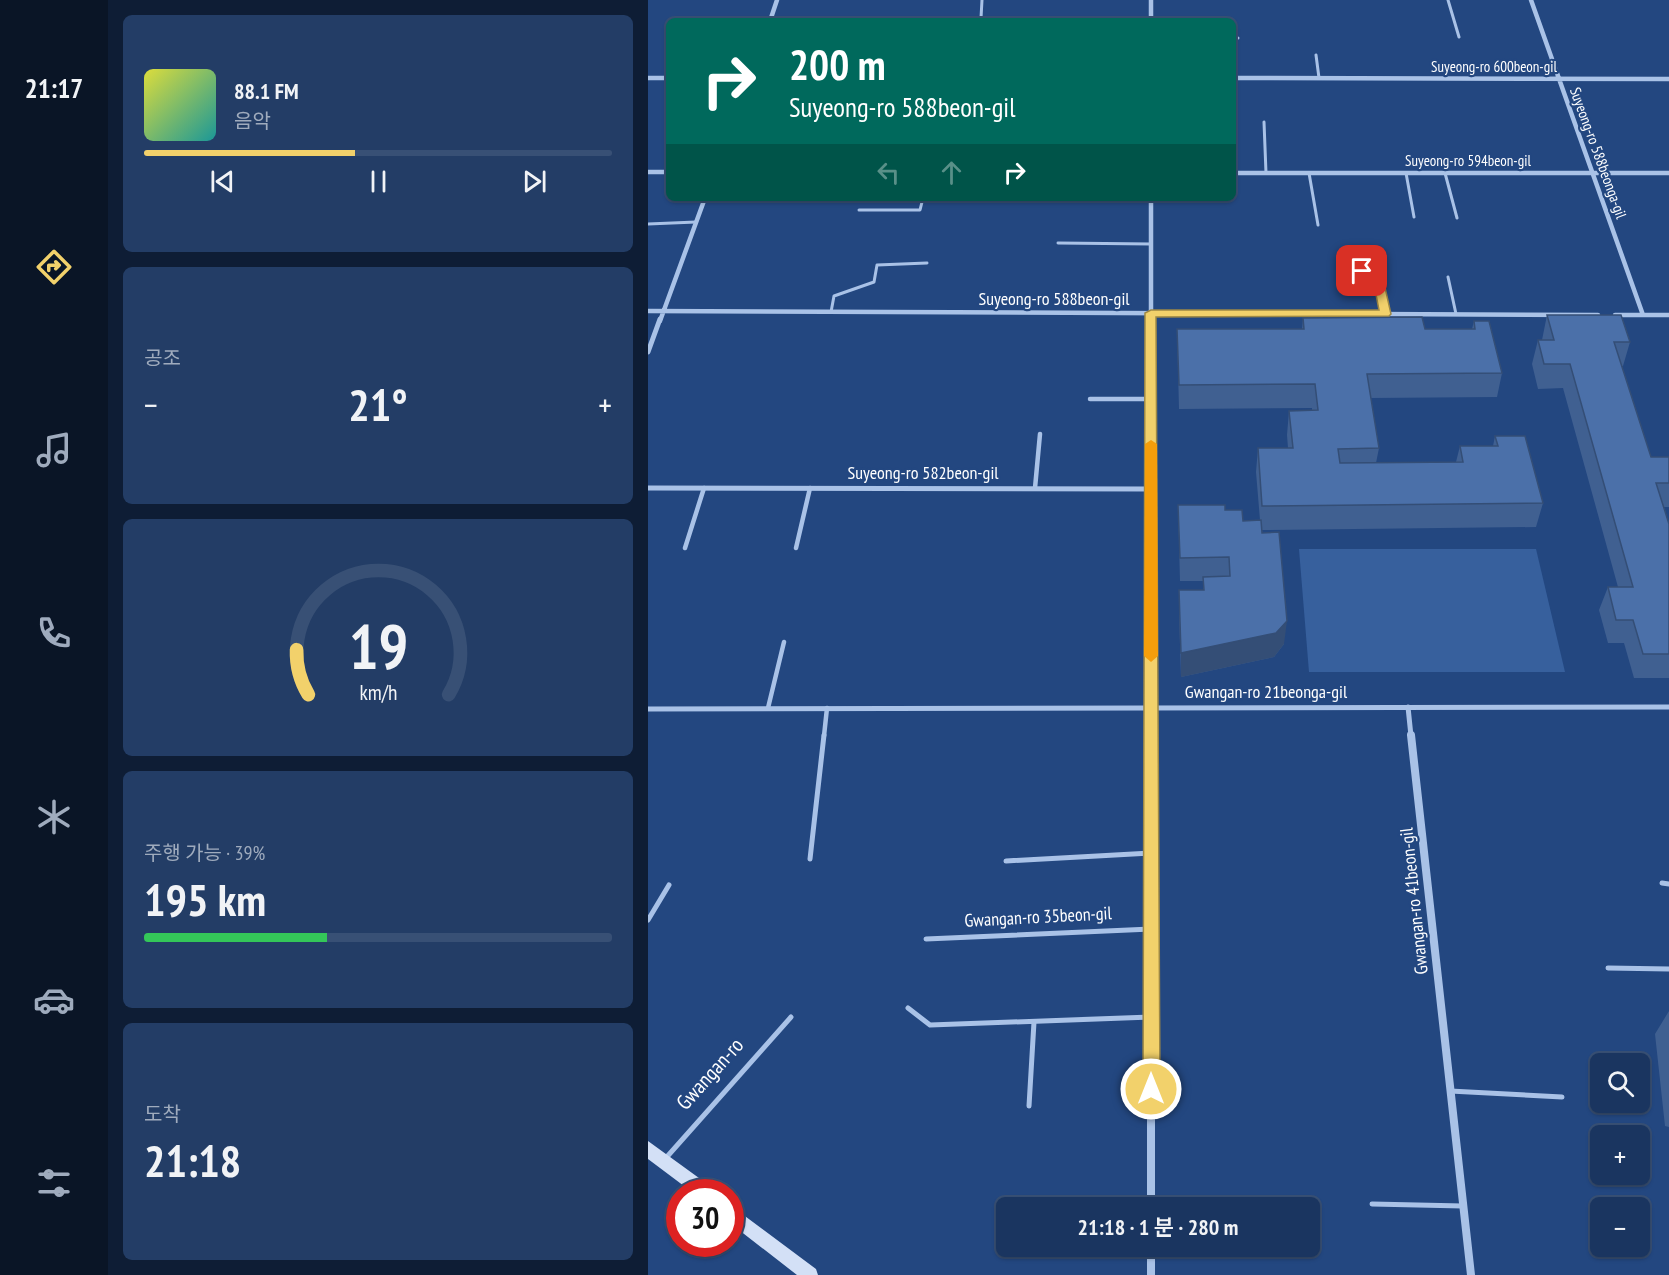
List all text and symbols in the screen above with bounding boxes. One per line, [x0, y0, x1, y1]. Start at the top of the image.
text: 200 m [789, 37, 886, 92]
icon: right [690, 42, 768, 120]
street label: Suyeong-ro 600beon-gil [1431, 57, 1557, 76]
text: 21:17 [25, 71, 83, 105]
text: 88.1 FM [234, 77, 299, 105]
street label: Suyeong-ro 588beonga-gil [1566, 85, 1631, 222]
text: Suyeong-ro 588beon-gil [789, 90, 1015, 124]
text: 음악 [234, 108, 271, 134]
street label: Suyeong-ro 594beon-gil [1405, 151, 1531, 170]
icon: left [872, 156, 905, 189]
icon: ahead [935, 156, 968, 189]
icon: right [998, 156, 1031, 189]
icon: previous [206, 165, 239, 198]
icon: pause [362, 165, 395, 198]
icon: next [518, 165, 551, 198]
pin [1336, 245, 1387, 296]
icon: directions [33, 246, 75, 288]
icon: arrive [1345, 254, 1378, 287]
street label: Suyeong-ro 588beon-gil [979, 287, 1130, 310]
text: 공조 [144, 345, 181, 371]
text: 21° [348, 375, 408, 433]
text: − [144, 383, 158, 426]
text: + [598, 383, 612, 426]
icon: music [33, 429, 75, 471]
street label: Suyeong-ro 582beon-gil [848, 461, 999, 484]
text: 19 [348, 605, 408, 686]
icon: phone [33, 612, 75, 654]
text: km/h [359, 678, 397, 706]
street label: Gwangan-ro 21beonga-gil [1185, 680, 1348, 703]
icon: climate [33, 796, 75, 838]
street label: Gwangan-ro 41beon-gil [1394, 826, 1433, 976]
text: 주행 가능 · 39% [144, 840, 265, 866]
text: 195 km [144, 870, 266, 928]
street label: Gwangan-ro 35beon-gil [964, 901, 1113, 932]
icon: car [33, 979, 75, 1021]
street label: Gwangan-ro [670, 1032, 749, 1115]
map controls [1590, 1053, 1650, 1257]
button: search [1590, 1053, 1650, 1113]
position arrow [1119, 1057, 1183, 1121]
text: 도착 [144, 1101, 181, 1127]
button: + [1590, 1125, 1650, 1185]
text: 21:18 [144, 1131, 241, 1189]
icon: filters [33, 1162, 75, 1204]
speed limit sign: 30 [666, 1179, 744, 1257]
button: − [1590, 1197, 1650, 1257]
text: 21:18 · 1 분 · 280 m [1078, 1213, 1238, 1241]

